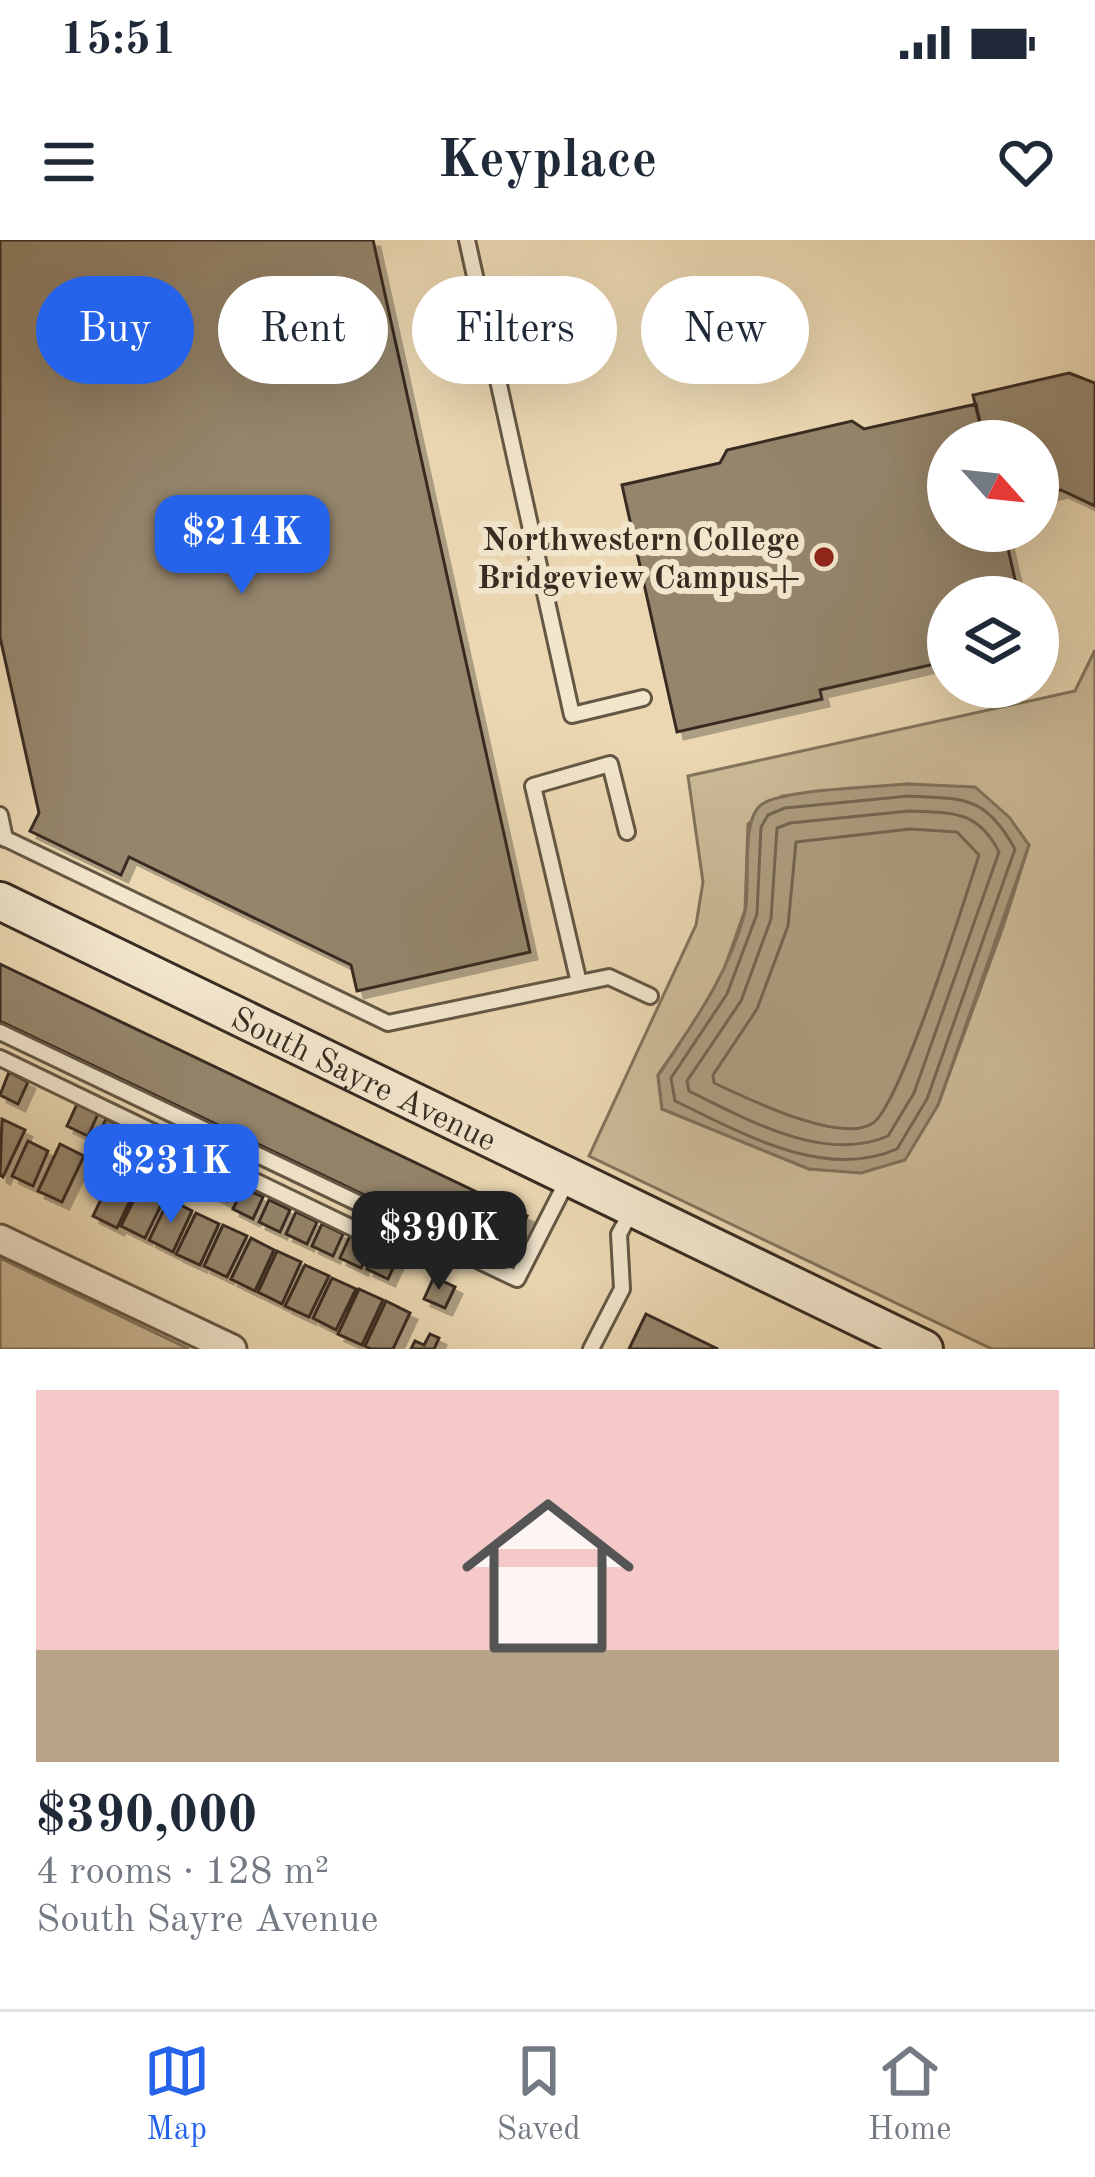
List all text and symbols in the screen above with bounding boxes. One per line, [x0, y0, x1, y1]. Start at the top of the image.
text: 15:51 [60, 19, 177, 64]
icon: menu [36, 129, 102, 195]
icon: heart [993, 129, 1059, 195]
text: Keyplace [438, 135, 657, 189]
chip: Buy [36, 276, 194, 384]
chip: Rent [218, 276, 388, 384]
chip: Filters [412, 276, 617, 384]
chip: New [641, 276, 809, 384]
north arrow [927, 420, 1059, 552]
map controls [927, 420, 1059, 708]
pin: $214K [158, 495, 326, 597]
text: $214K [182, 514, 302, 553]
place label: Northwestern College Bridgeview Campus+ [477, 525, 800, 596]
marker: Northwestern College Bridgeview Campus+ [811, 544, 837, 570]
button: layers [927, 576, 1059, 708]
street label: South Sayre Avenue [225, 1003, 500, 1159]
pin: $231K [87, 1124, 255, 1226]
text: $231K [111, 1143, 231, 1182]
pin: $390K [355, 1191, 523, 1293]
text: $390K [379, 1210, 499, 1249]
icon: home [440, 1468, 656, 1684]
text: $390,000 [36, 1792, 257, 1843]
text: 4 rooms · 128 m² [36, 1853, 329, 1892]
text: South Sayre Avenue [36, 1901, 378, 1940]
tab: Map [144, 2038, 210, 2151]
tab: Saved [497, 2038, 581, 2151]
tab: Home [868, 2038, 951, 2151]

